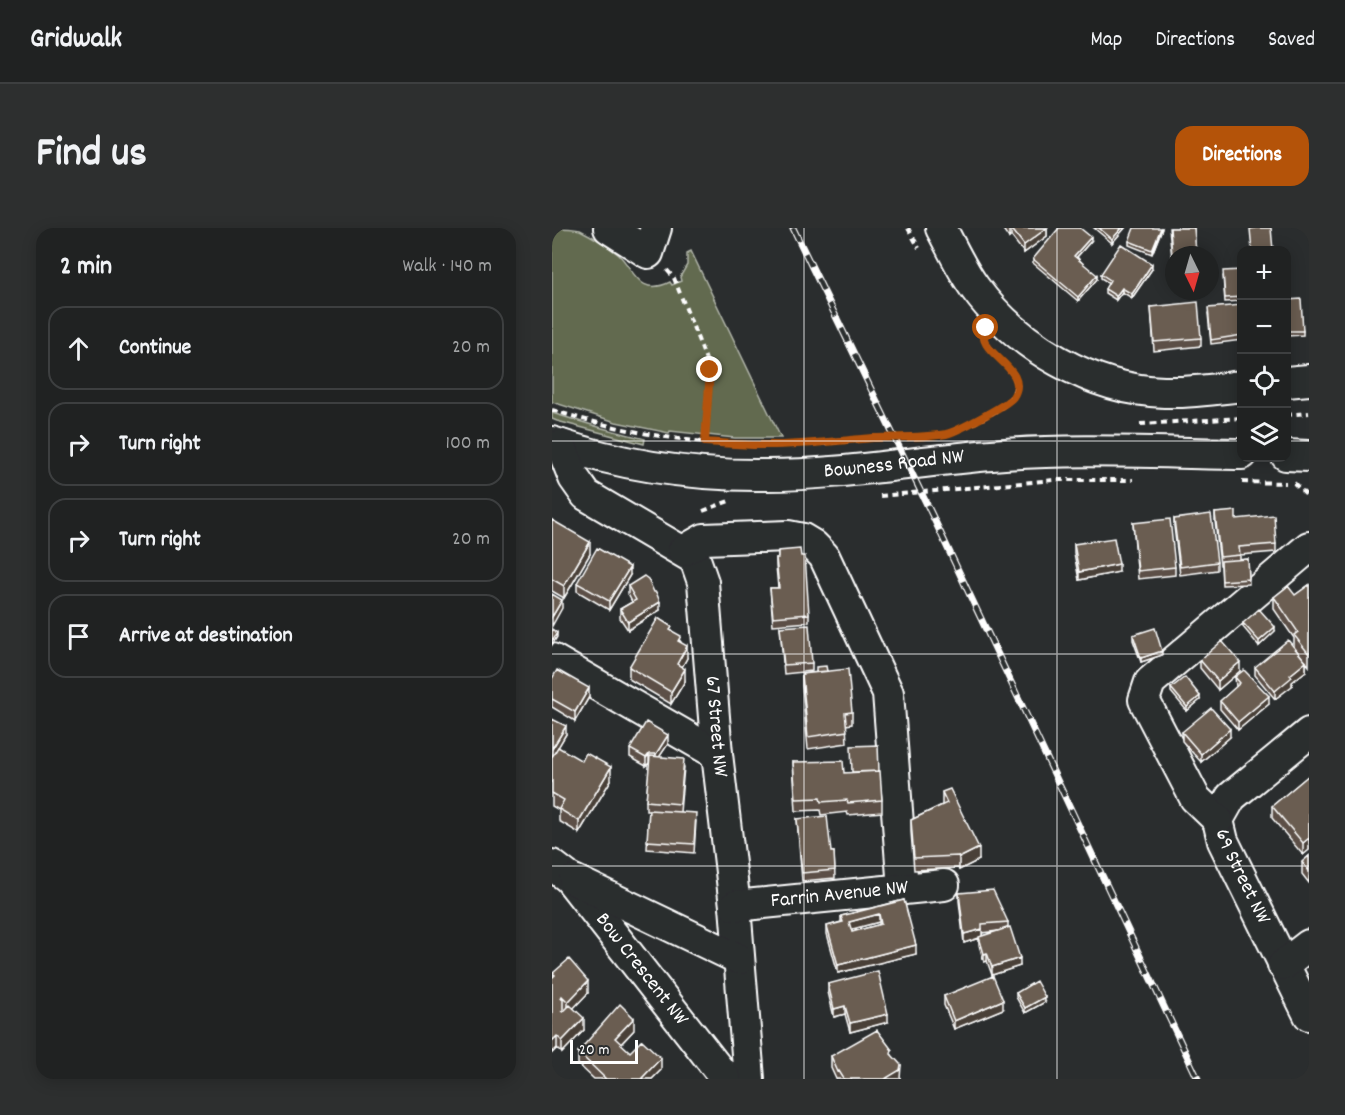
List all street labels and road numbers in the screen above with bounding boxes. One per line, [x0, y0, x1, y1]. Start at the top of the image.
street label: Bowness Road NW [823, 443, 967, 488]
street label: 67 Street NW [696, 675, 735, 780]
street label: 69 Street NW [1206, 826, 1277, 931]
street label: Farrin Avenue NW [769, 874, 911, 917]
street label: Bow Crescent NW [587, 907, 695, 1034]

